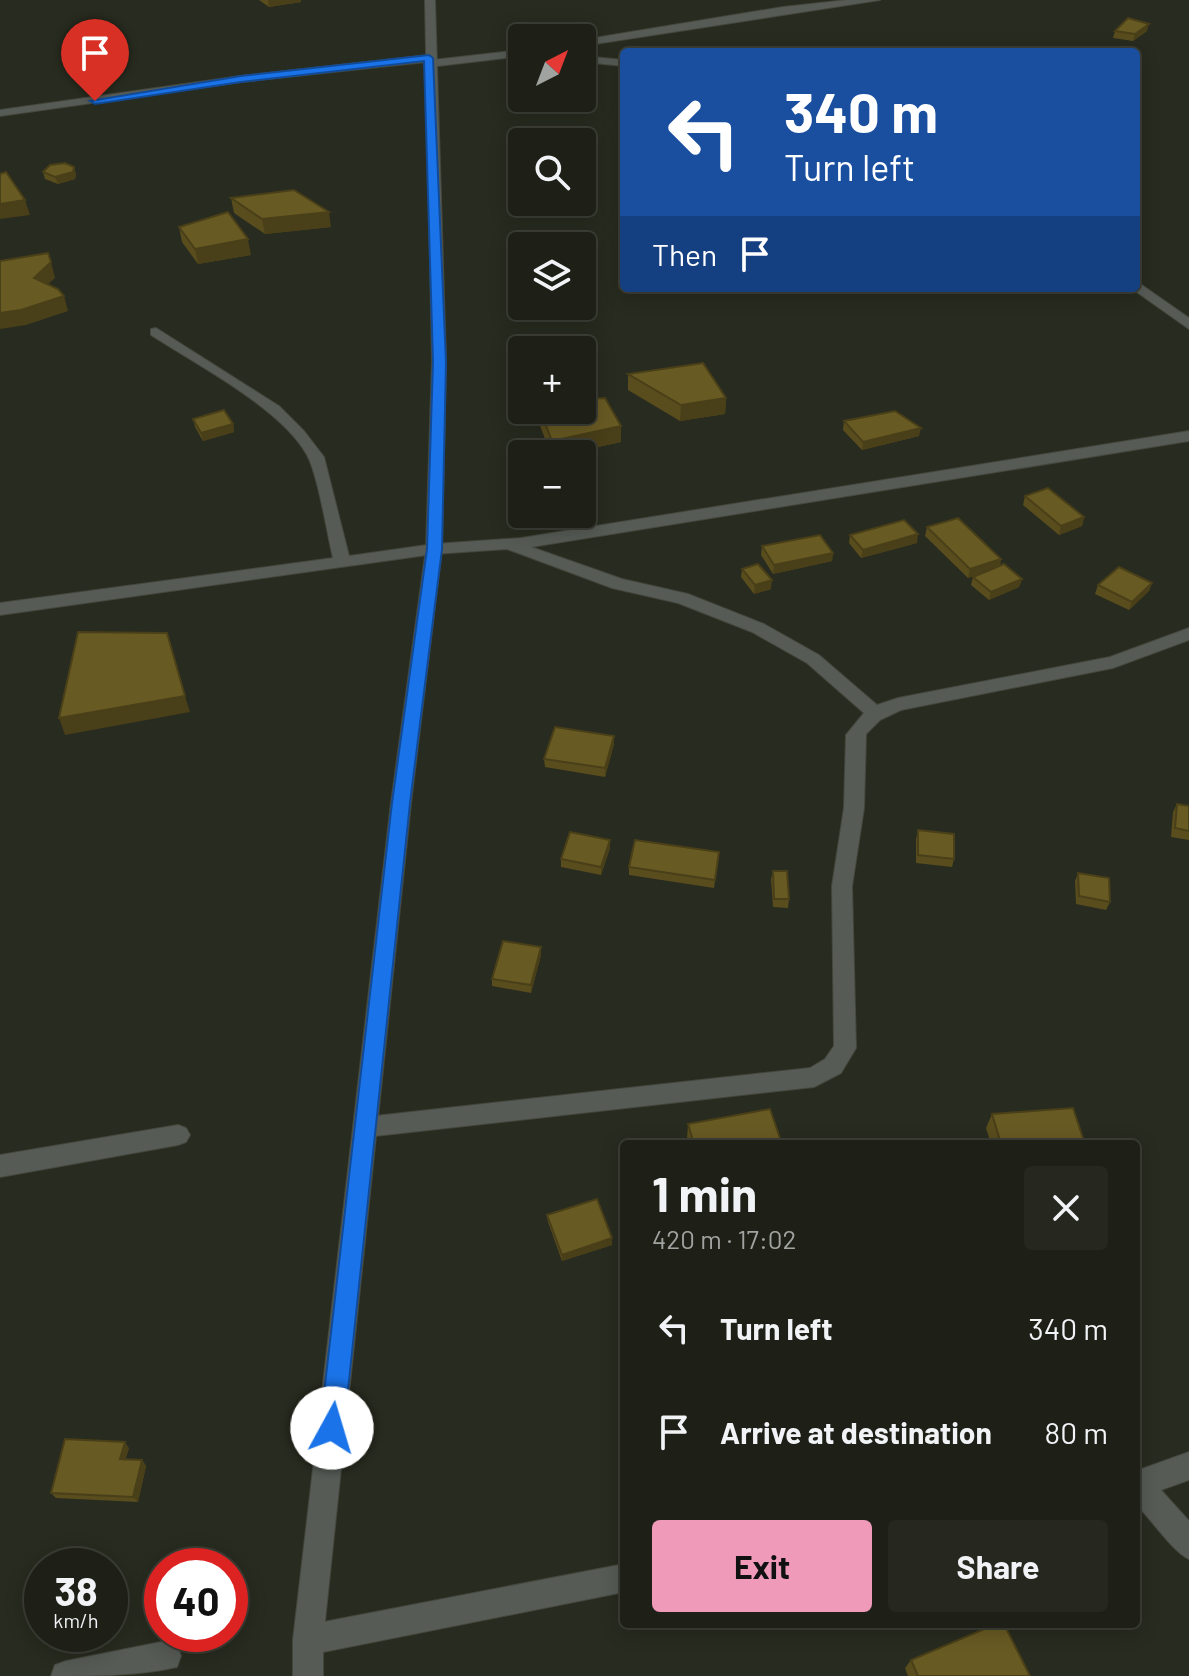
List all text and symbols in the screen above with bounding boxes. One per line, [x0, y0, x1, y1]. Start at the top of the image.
pin [61, 19, 129, 101]
north arrow [508, 24, 596, 112]
map controls [508, 24, 596, 528]
icon: arrive [73, 31, 117, 75]
text: 340 m [784, 77, 938, 144]
icon: left [652, 80, 756, 184]
button: search [508, 128, 596, 216]
text: Turn left [784, 145, 915, 188]
button: layers [508, 232, 596, 320]
icon: arrive [733, 232, 777, 276]
text: Then [652, 236, 717, 272]
button: + [508, 336, 596, 424]
button: − [508, 440, 596, 528]
text: 1 min [652, 1164, 757, 1222]
button: close [1024, 1166, 1108, 1250]
text: 420 m · 17:02 [652, 1223, 796, 1254]
icon: left [652, 1306, 696, 1350]
text: Turn left [720, 1310, 833, 1346]
text: 340 m [1028, 1310, 1108, 1346]
position arrow [290, 1386, 374, 1470]
icon: arrive [652, 1410, 696, 1454]
text: Arrive at destination [720, 1414, 992, 1450]
text: 80 m [1045, 1414, 1108, 1450]
button: Exit [652, 1520, 872, 1612]
button: Share [888, 1520, 1108, 1612]
speed limit sign: 40 [144, 1548, 248, 1652]
text: 38 [54, 1566, 98, 1614]
text: km/h [53, 1608, 99, 1632]

